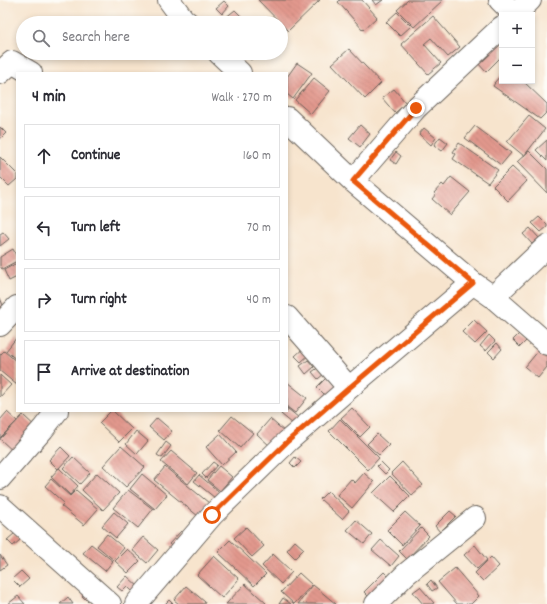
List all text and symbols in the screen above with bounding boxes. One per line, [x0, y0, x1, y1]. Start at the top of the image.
map controls [499, 12, 535, 84]
button: + [499, 12, 535, 48]
search box [16, 16, 288, 60]
icon: search [30, 27, 52, 49]
text: Search here [62, 27, 130, 49]
button: − [499, 48, 535, 84]
text: 4 min [32, 86, 66, 110]
text: Walk · 270 m [211, 89, 272, 108]
route end [407, 99, 425, 117]
icon: ahead [33, 145, 55, 167]
text: Continue [71, 145, 120, 167]
text: 160 m [243, 147, 271, 166]
icon: left [33, 217, 55, 239]
text: Turn left [71, 217, 120, 239]
text: 70 m [247, 219, 271, 238]
icon: right [33, 289, 55, 311]
text: Turn right [71, 289, 127, 311]
text: 40 m [247, 291, 271, 310]
icon: arrive [33, 361, 55, 383]
text: Arrive at destination [71, 361, 189, 383]
route start [203, 506, 221, 524]

